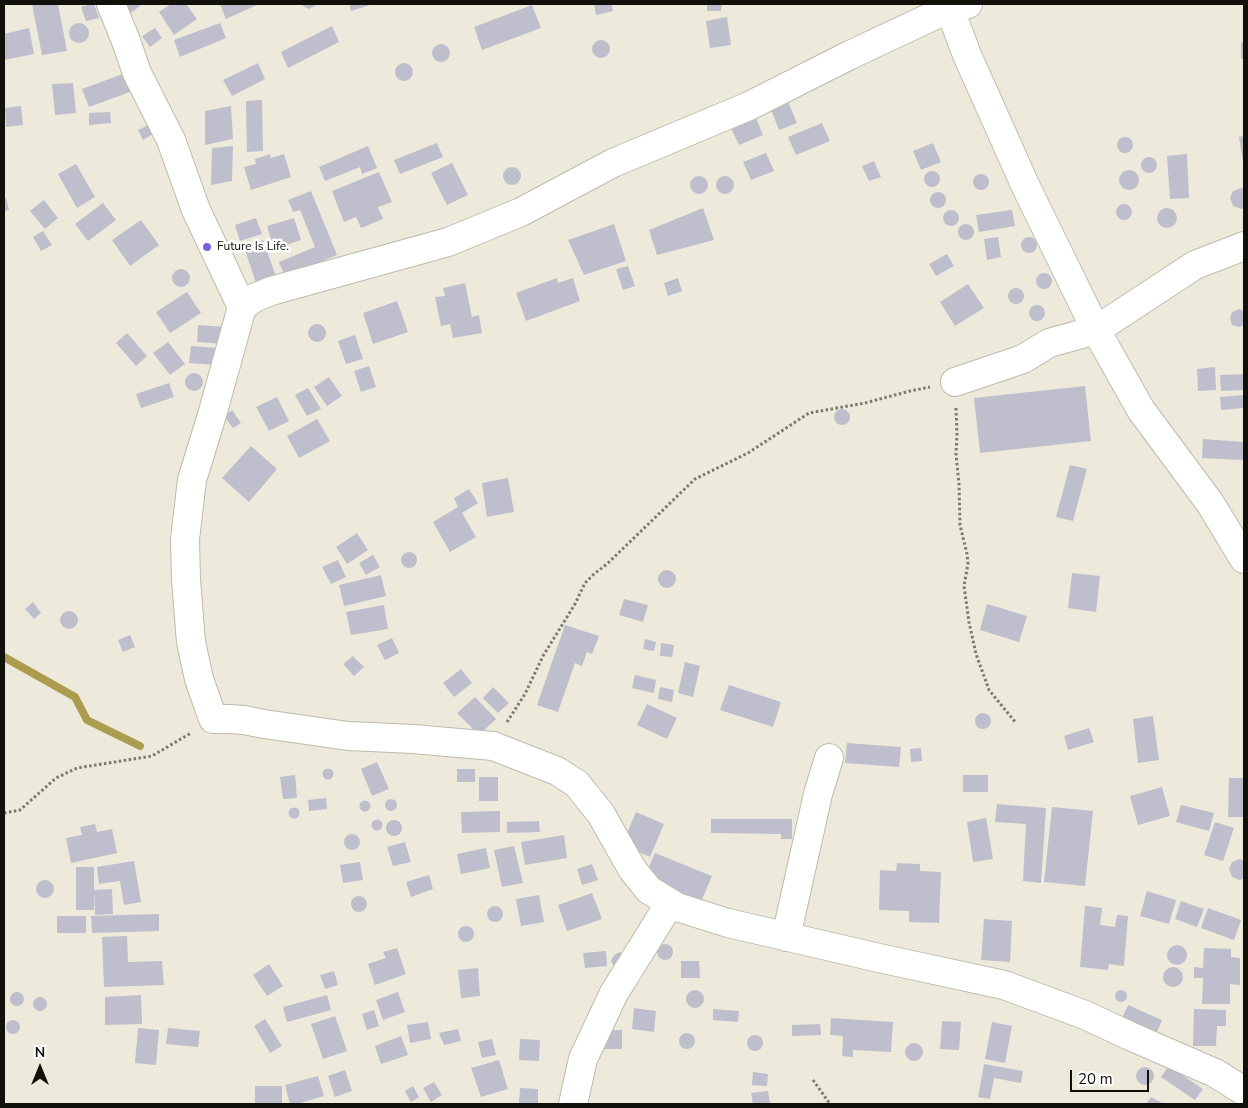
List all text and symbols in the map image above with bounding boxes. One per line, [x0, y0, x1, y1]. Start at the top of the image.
place label: Future Is Life. [217, 240, 289, 254]
marker: Future Is Life. [201, 241, 213, 253]
north arrow [15, 1043, 65, 1093]
text: N [35, 1043, 45, 1062]
scale bar [1073, 1060, 1152, 1092]
text: 20 m [1078, 1069, 1113, 1089]

